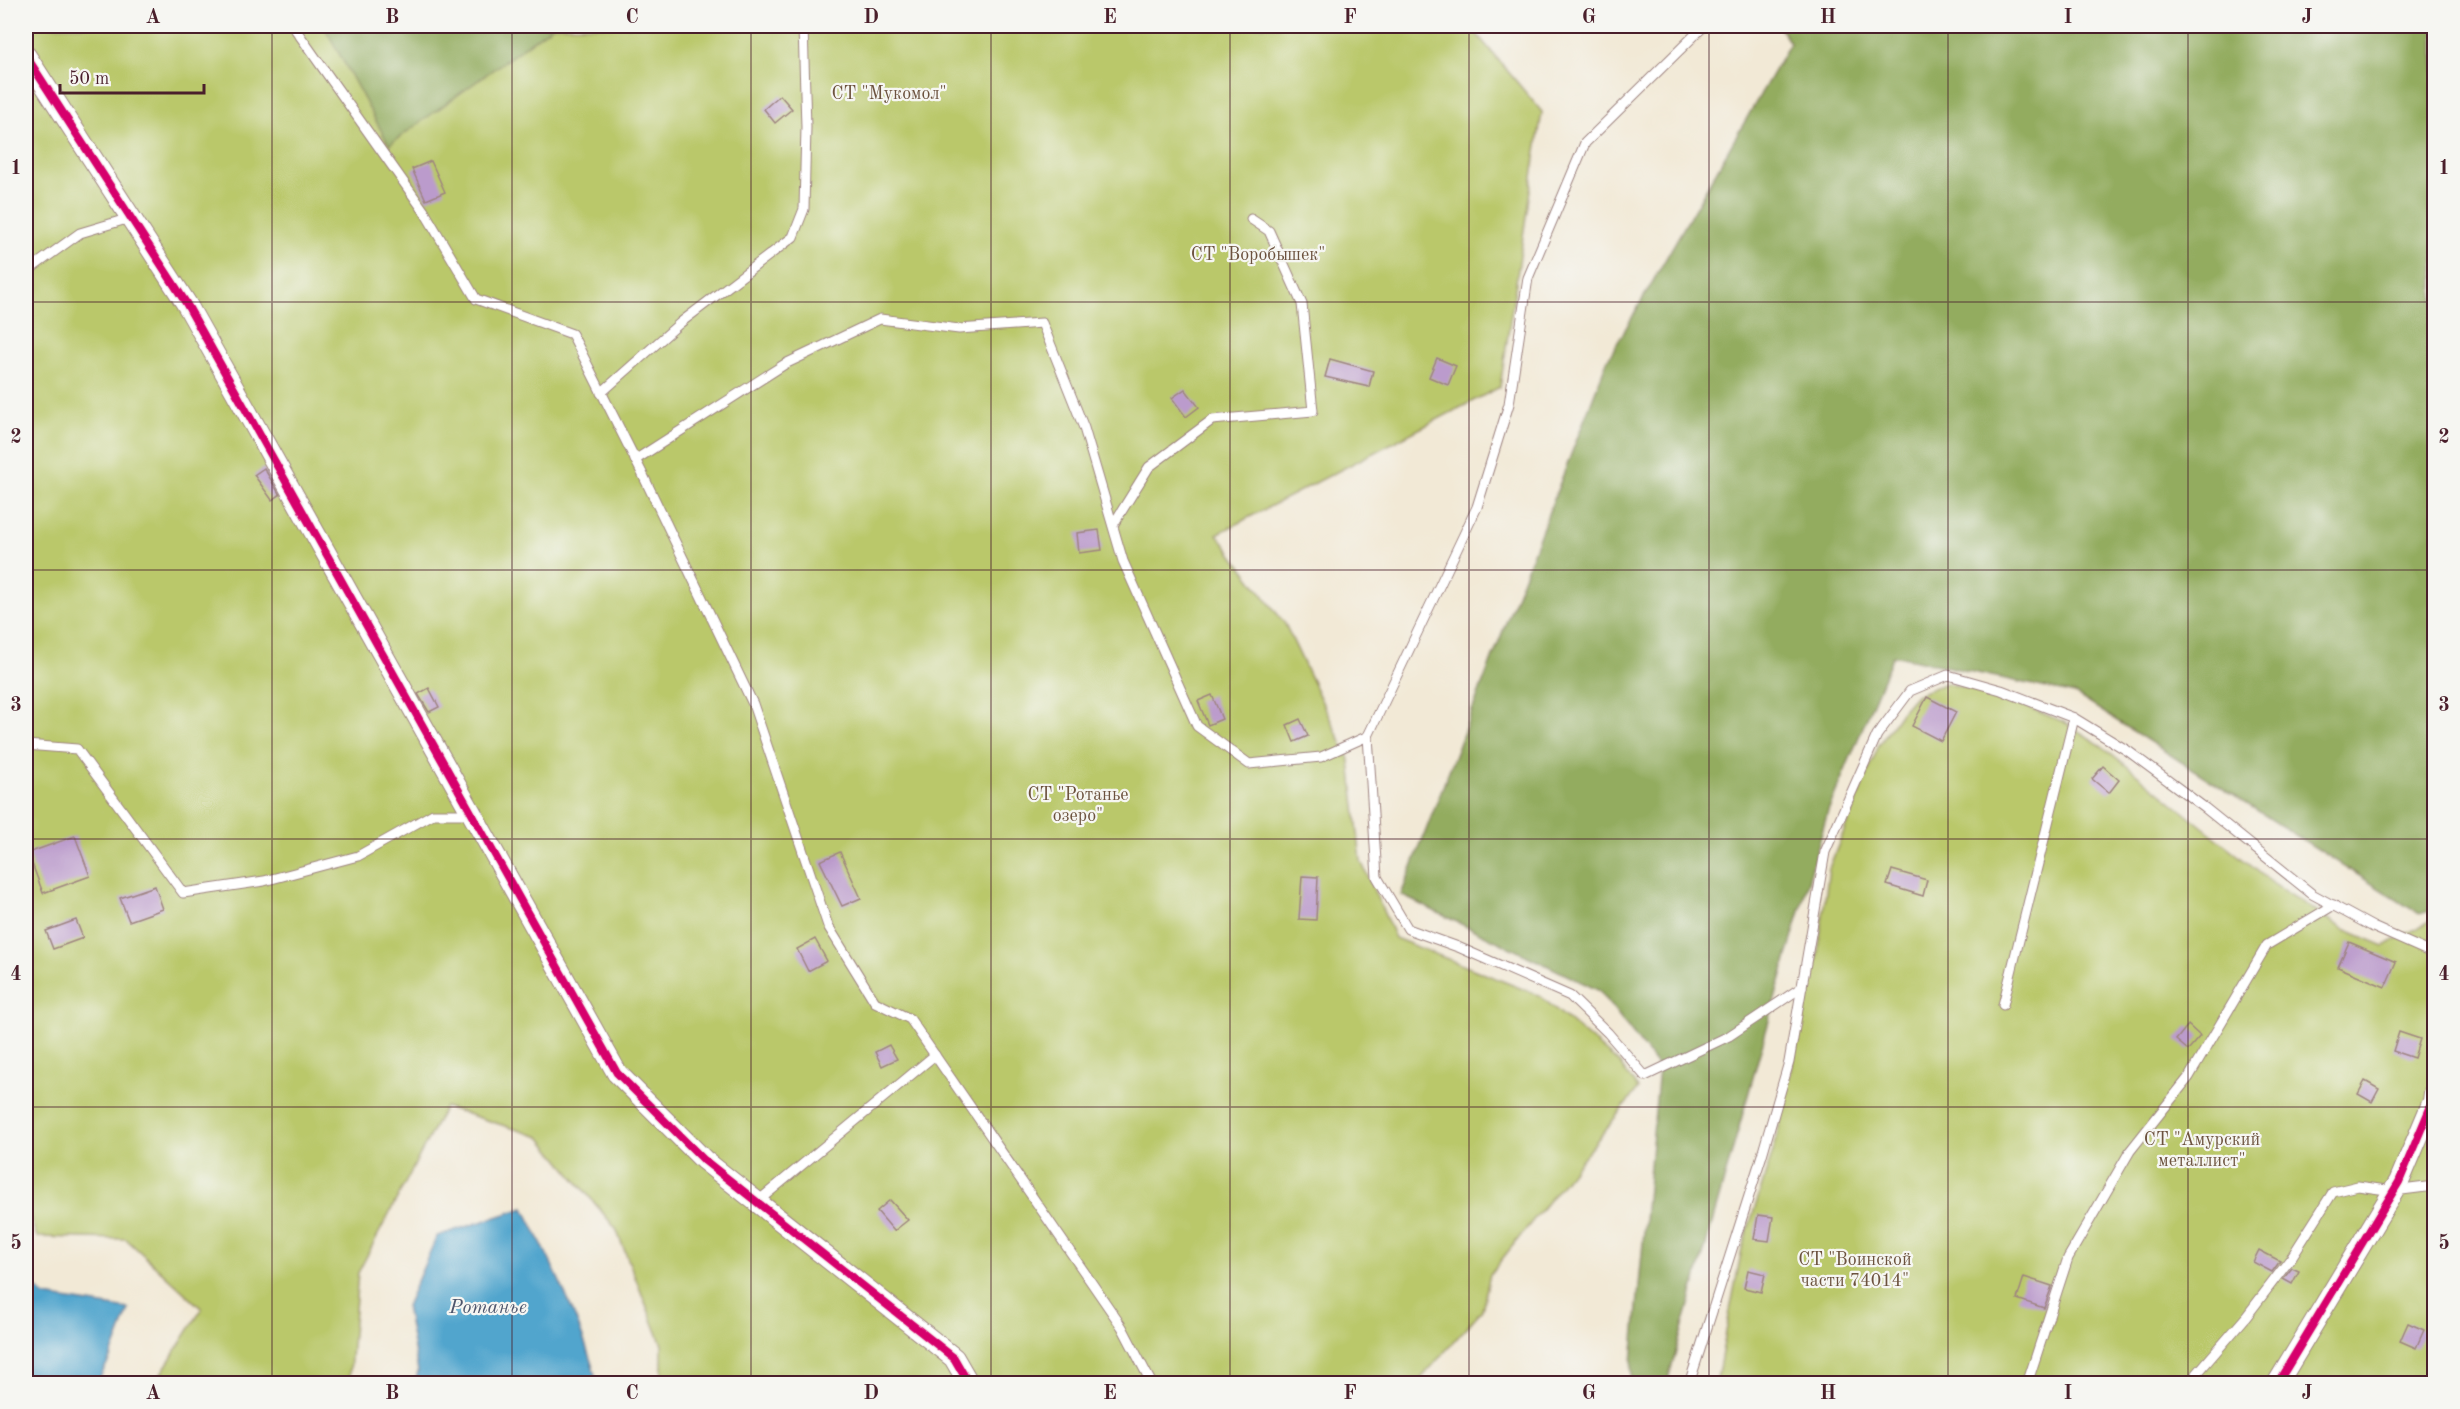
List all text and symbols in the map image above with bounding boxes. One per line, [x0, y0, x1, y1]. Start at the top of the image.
text: A [145, 8, 161, 28]
text: B [385, 8, 399, 28]
text: C [625, 8, 639, 28]
text: D [863, 8, 879, 28]
text: E [1103, 8, 1117, 28]
text: F [1343, 8, 1357, 28]
text: G [1582, 8, 1596, 28]
text: H [1820, 8, 1836, 28]
text: I [2064, 8, 2072, 28]
text: J [2302, 8, 2313, 28]
scale bar [60, 57, 204, 95]
text: 50 m [69, 70, 109, 88]
park label: СТ "Мукомол" [831, 85, 947, 103]
text: 1 [10, 159, 22, 179]
text: 1 [2438, 159, 2450, 179]
park label: СТ "Воробышек" [1191, 246, 1325, 264]
text: 2 [10, 428, 22, 448]
text: 2 [2438, 428, 2450, 448]
text: 3 [10, 696, 22, 716]
text: 3 [2438, 696, 2450, 716]
park label: СТ "Ротанье озеро" [1027, 786, 1129, 825]
text: 4 [10, 965, 22, 985]
text: 4 [2438, 965, 2450, 985]
park label: СТ "Амурский металлист" [2144, 1131, 2260, 1170]
text: 5 [10, 1233, 22, 1254]
text: 5 [2438, 1233, 2450, 1254]
park label: СТ "Воинской части 74014" [1798, 1251, 1912, 1290]
water label: Ротанье [448, 1298, 527, 1318]
text: A [145, 1384, 161, 1404]
text: B [385, 1384, 399, 1404]
text: C [625, 1384, 639, 1404]
text: D [863, 1384, 879, 1404]
text: E [1103, 1384, 1117, 1404]
text: F [1343, 1384, 1357, 1404]
text: G [1582, 1384, 1596, 1404]
text: H [1820, 1384, 1836, 1404]
text: I [2064, 1384, 2072, 1404]
text: J [2302, 1384, 2313, 1404]

